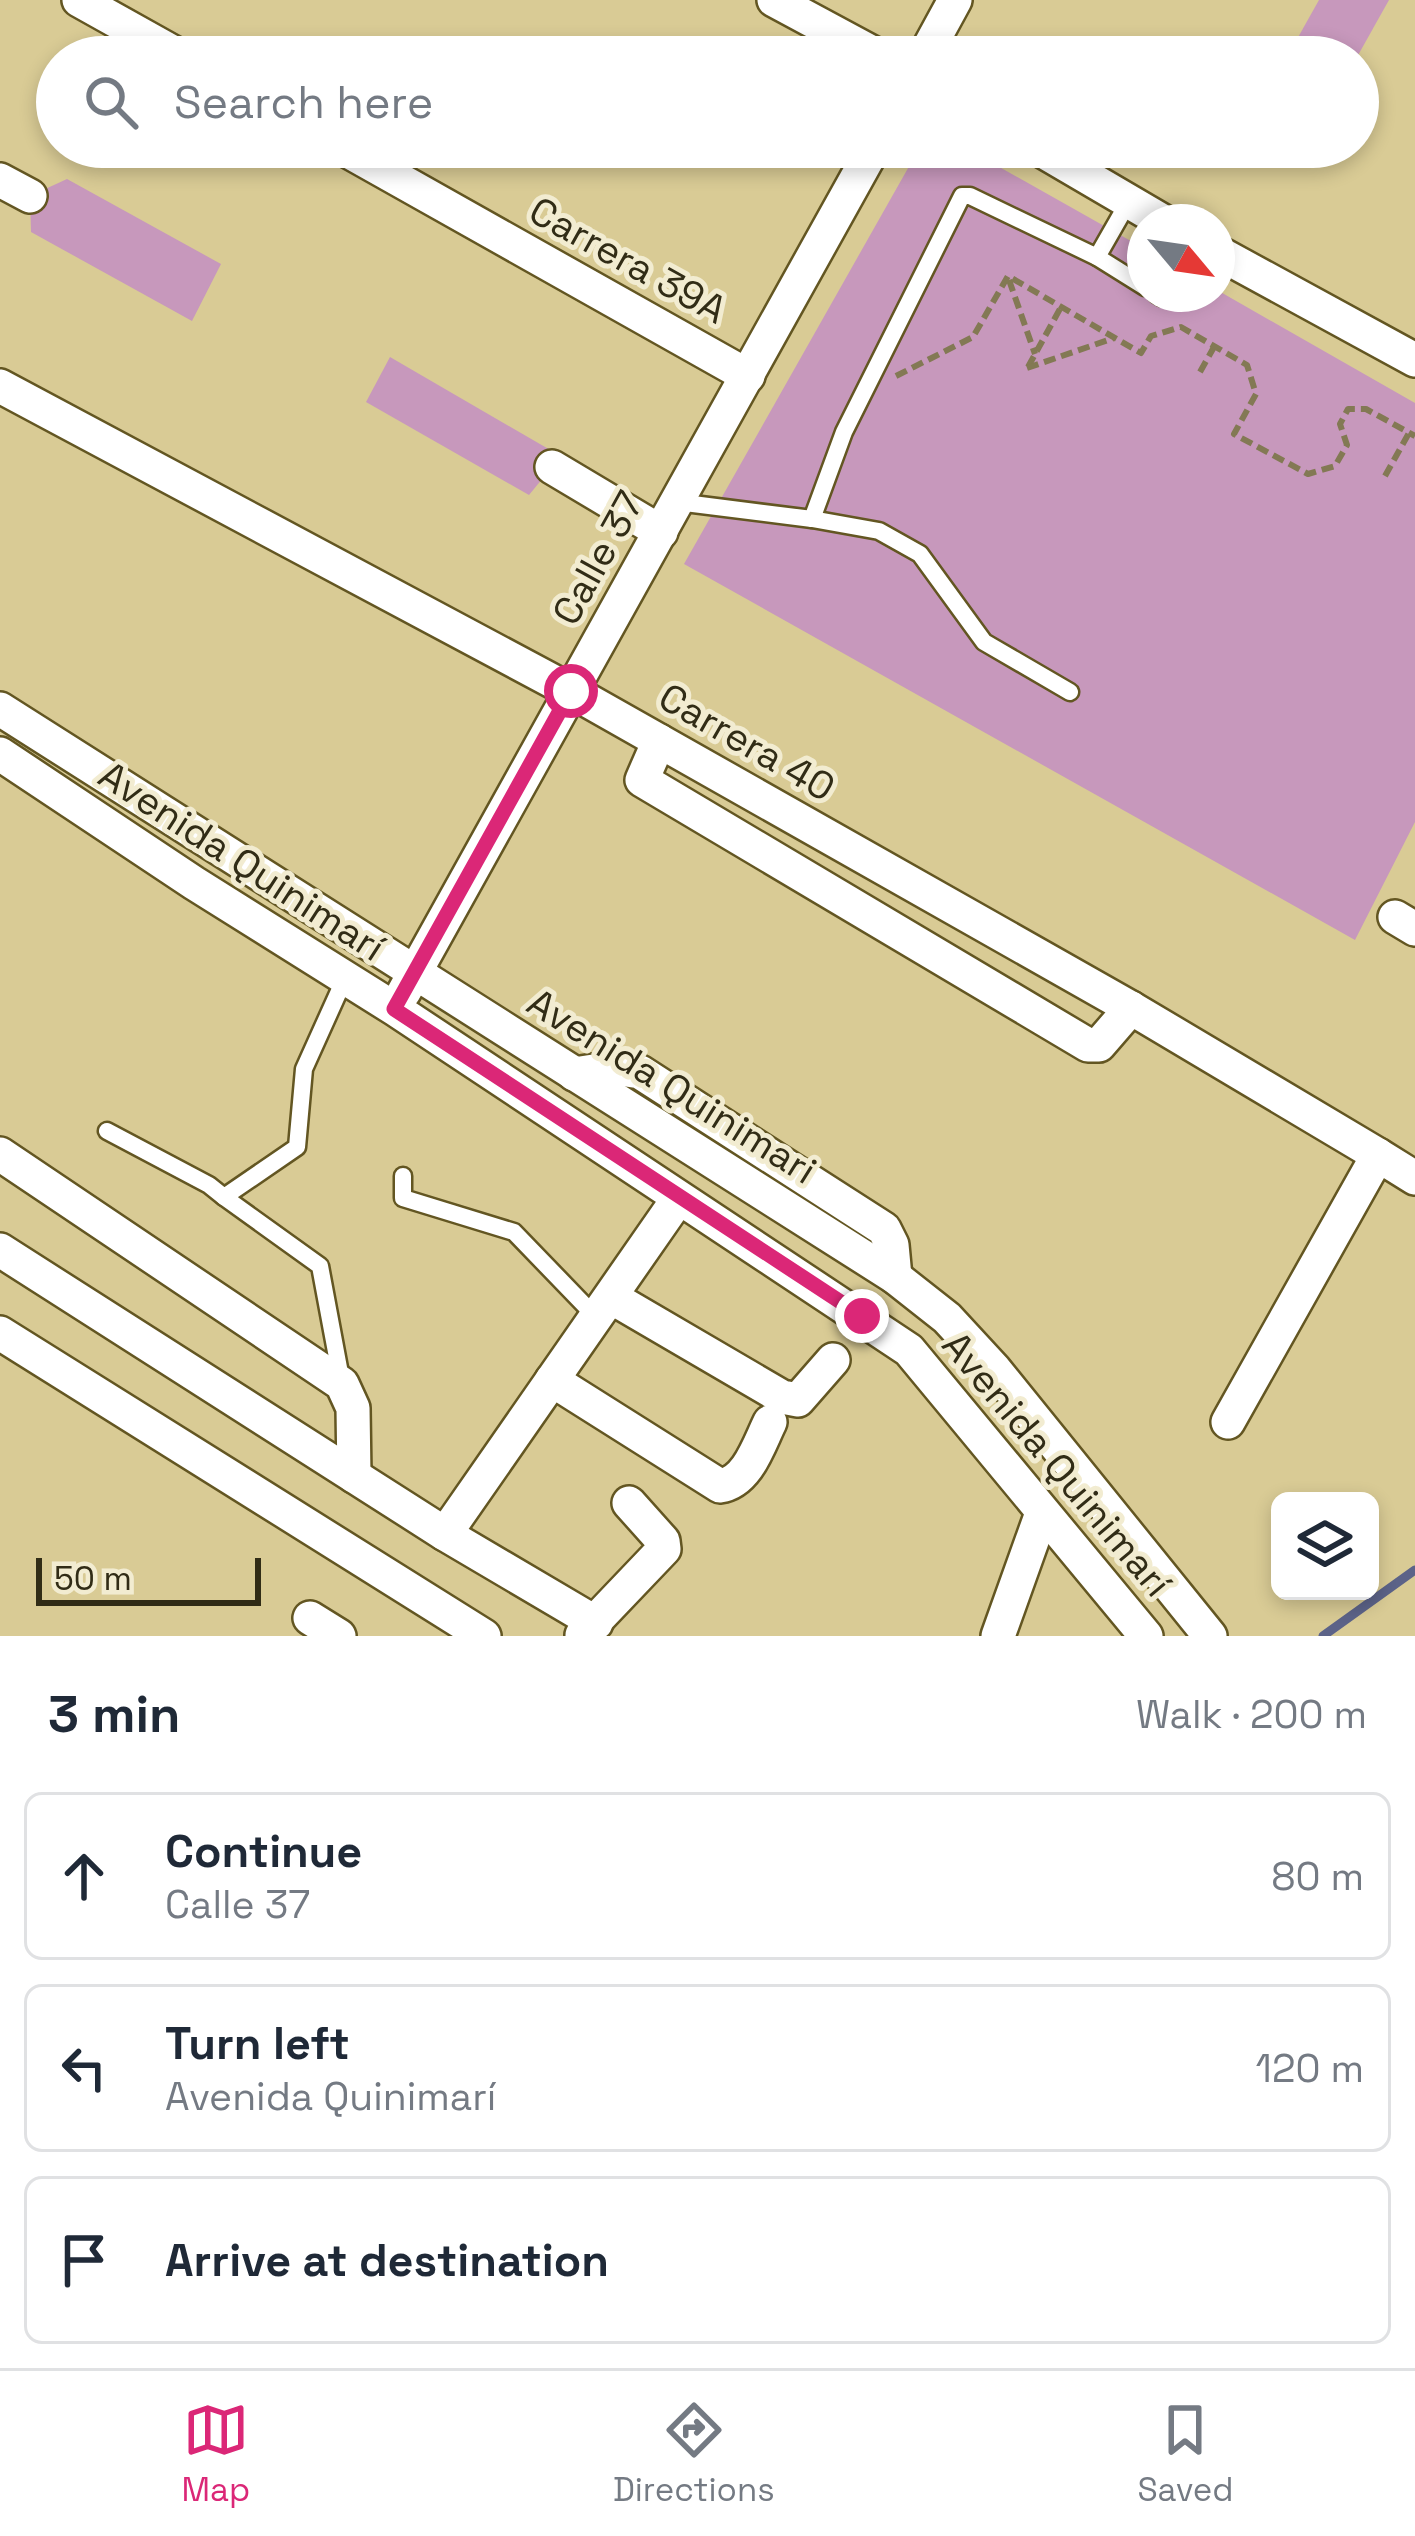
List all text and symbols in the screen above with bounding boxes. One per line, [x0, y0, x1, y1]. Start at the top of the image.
search box [36, 36, 1379, 168]
icon: search [78, 69, 144, 135]
text: Search here [174, 74, 433, 131]
street label: Carrera 39A [521, 186, 735, 334]
north arrow [1127, 204, 1235, 312]
street label: Calle 37 [541, 483, 655, 633]
route start [544, 664, 598, 718]
street label: Carrera 40 [650, 672, 844, 812]
street label: Avenida Quinimarí [90, 750, 395, 972]
street label: Avenida Quinimari [518, 977, 826, 1195]
route end [835, 1289, 889, 1343]
street label: Avenida Quinimarí [932, 1321, 1183, 1607]
map controls [1271, 1492, 1379, 1600]
button: layers [1271, 1492, 1379, 1600]
scale bar [36, 1552, 261, 1605]
text: 50 m [54, 1558, 132, 1600]
text: 3 min [48, 1682, 181, 1747]
text: Walk · 200 m [1136, 1690, 1367, 1739]
text: Continue [165, 1823, 362, 1880]
icon: ahead [51, 1843, 117, 1909]
text: 80 m [1271, 1852, 1364, 1901]
text: Calle 37 [165, 1880, 310, 1929]
text: Turn left [165, 2015, 350, 2072]
icon: left [51, 2035, 117, 2101]
text: 120 m [1256, 2044, 1364, 2093]
text: Avenida Quinimarí [165, 2072, 496, 2121]
icon: arrive [51, 2227, 117, 2293]
text: Arrive at destination [165, 2232, 609, 2289]
tab: Map [181, 2397, 250, 2511]
tab: Directions [613, 2397, 775, 2511]
tab: Saved [1137, 2397, 1234, 2511]

